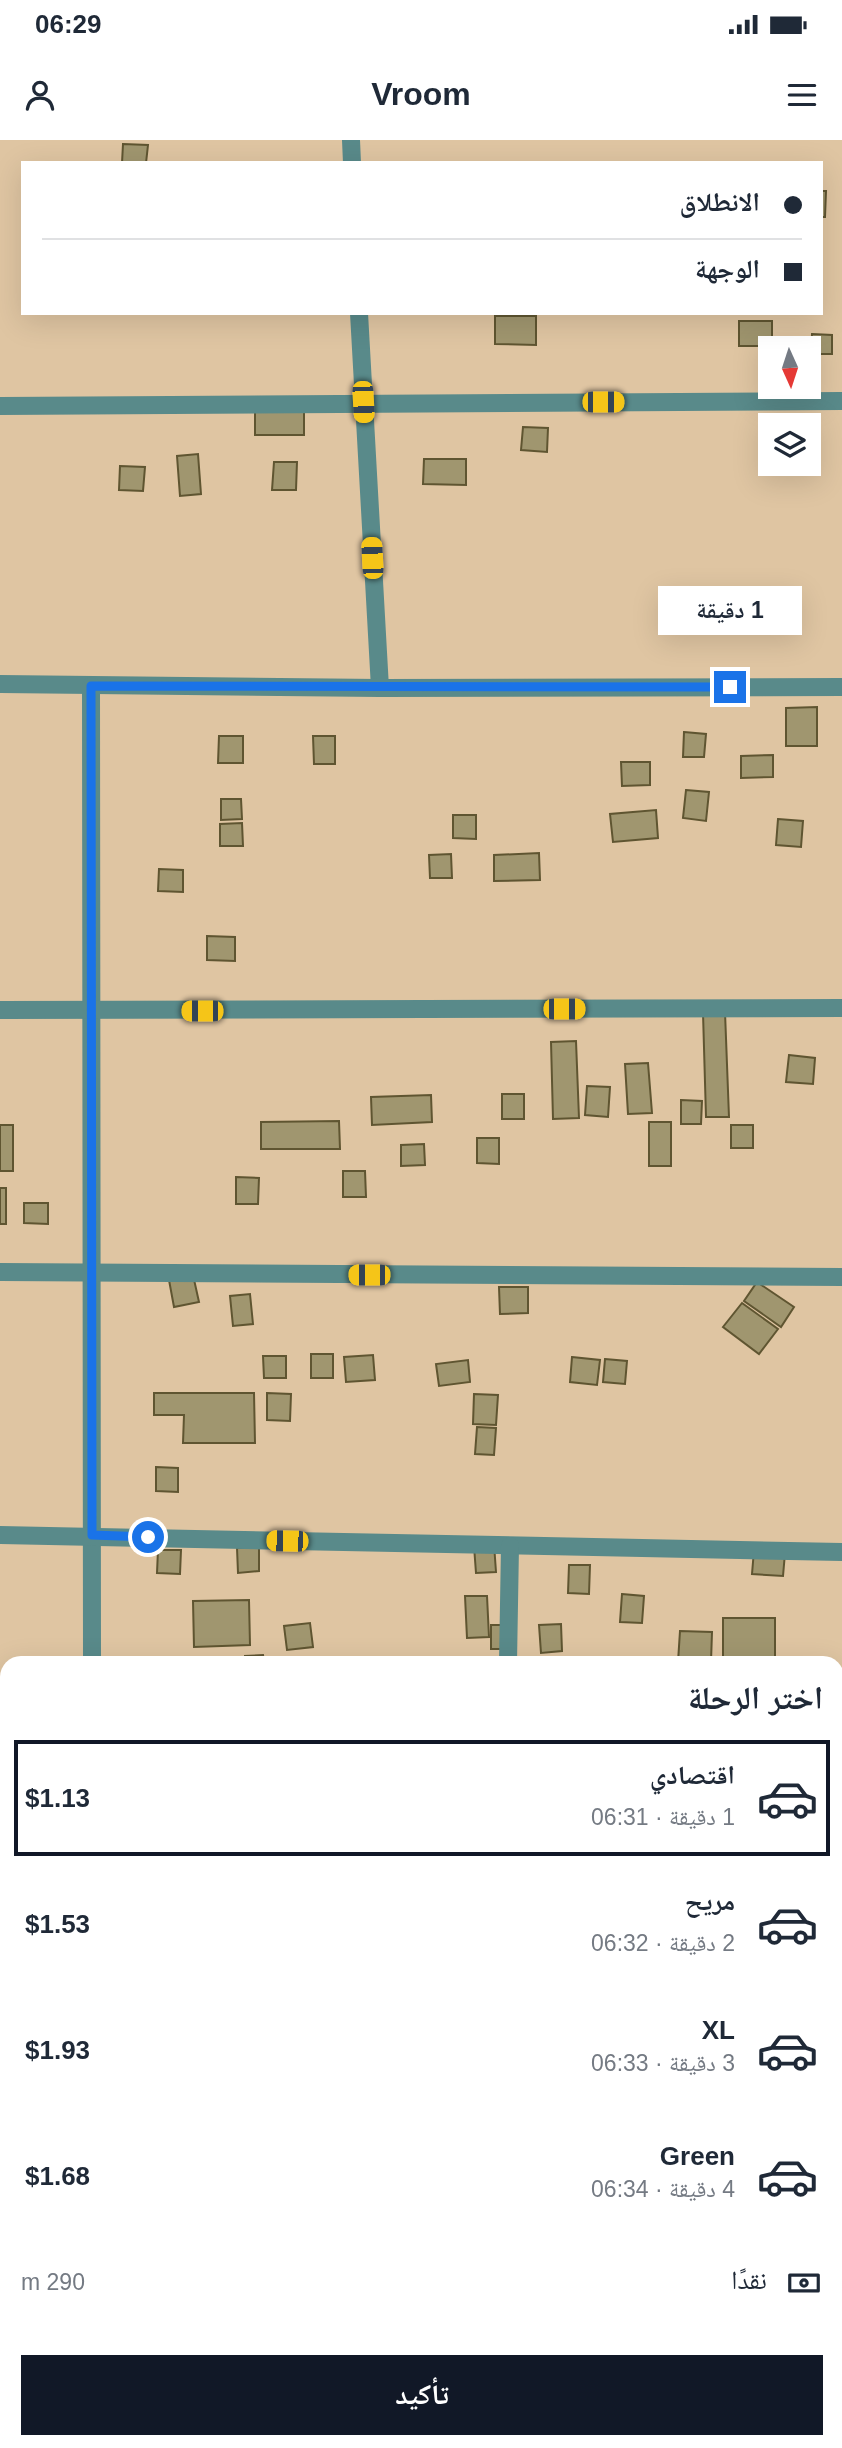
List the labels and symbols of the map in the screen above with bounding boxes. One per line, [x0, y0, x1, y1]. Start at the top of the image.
north arrow [758, 336, 821, 399]
car [352, 380, 375, 424]
car [583, 392, 625, 413]
car [361, 536, 384, 580]
callout: 1 دقيقة [658, 586, 802, 634]
route end [714, 671, 746, 703]
car [544, 999, 586, 1020]
car [182, 1001, 224, 1022]
car [349, 1265, 391, 1286]
route start [132, 1521, 164, 1553]
car [266, 1530, 309, 1552]

